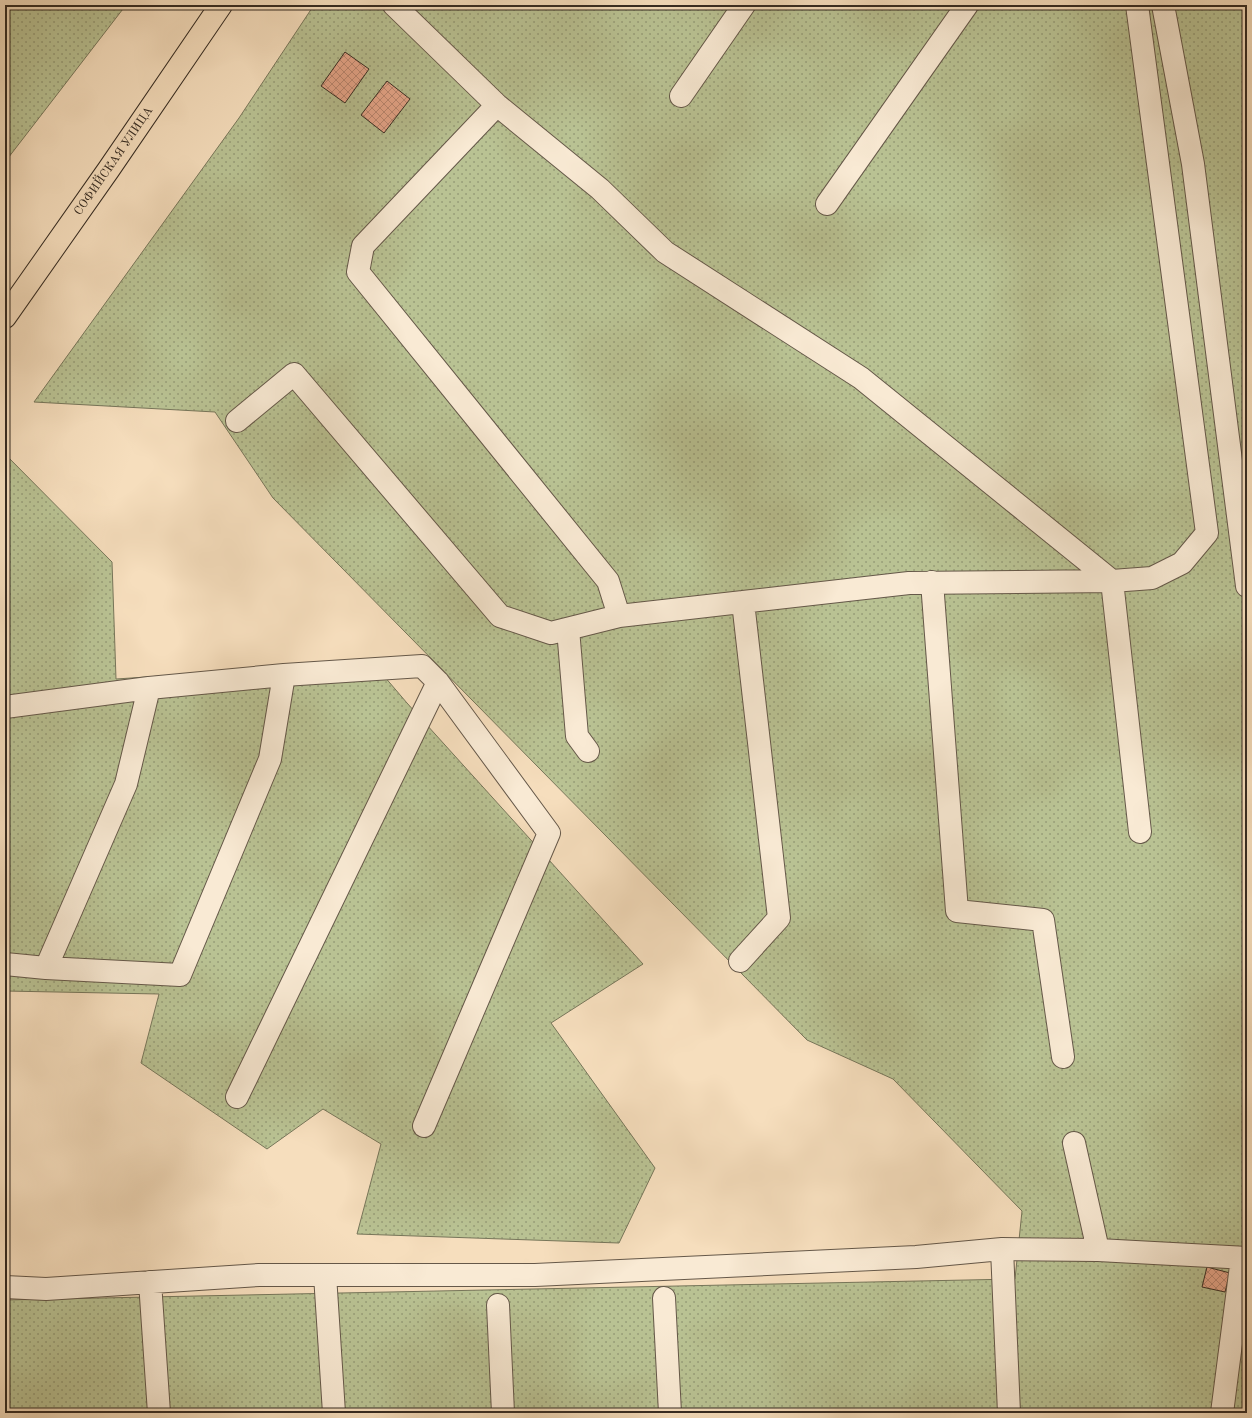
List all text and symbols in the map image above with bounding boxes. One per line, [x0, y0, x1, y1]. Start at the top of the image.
street label: СОФИЙСКАЯ УЛИЦА [72, 105, 155, 218]

